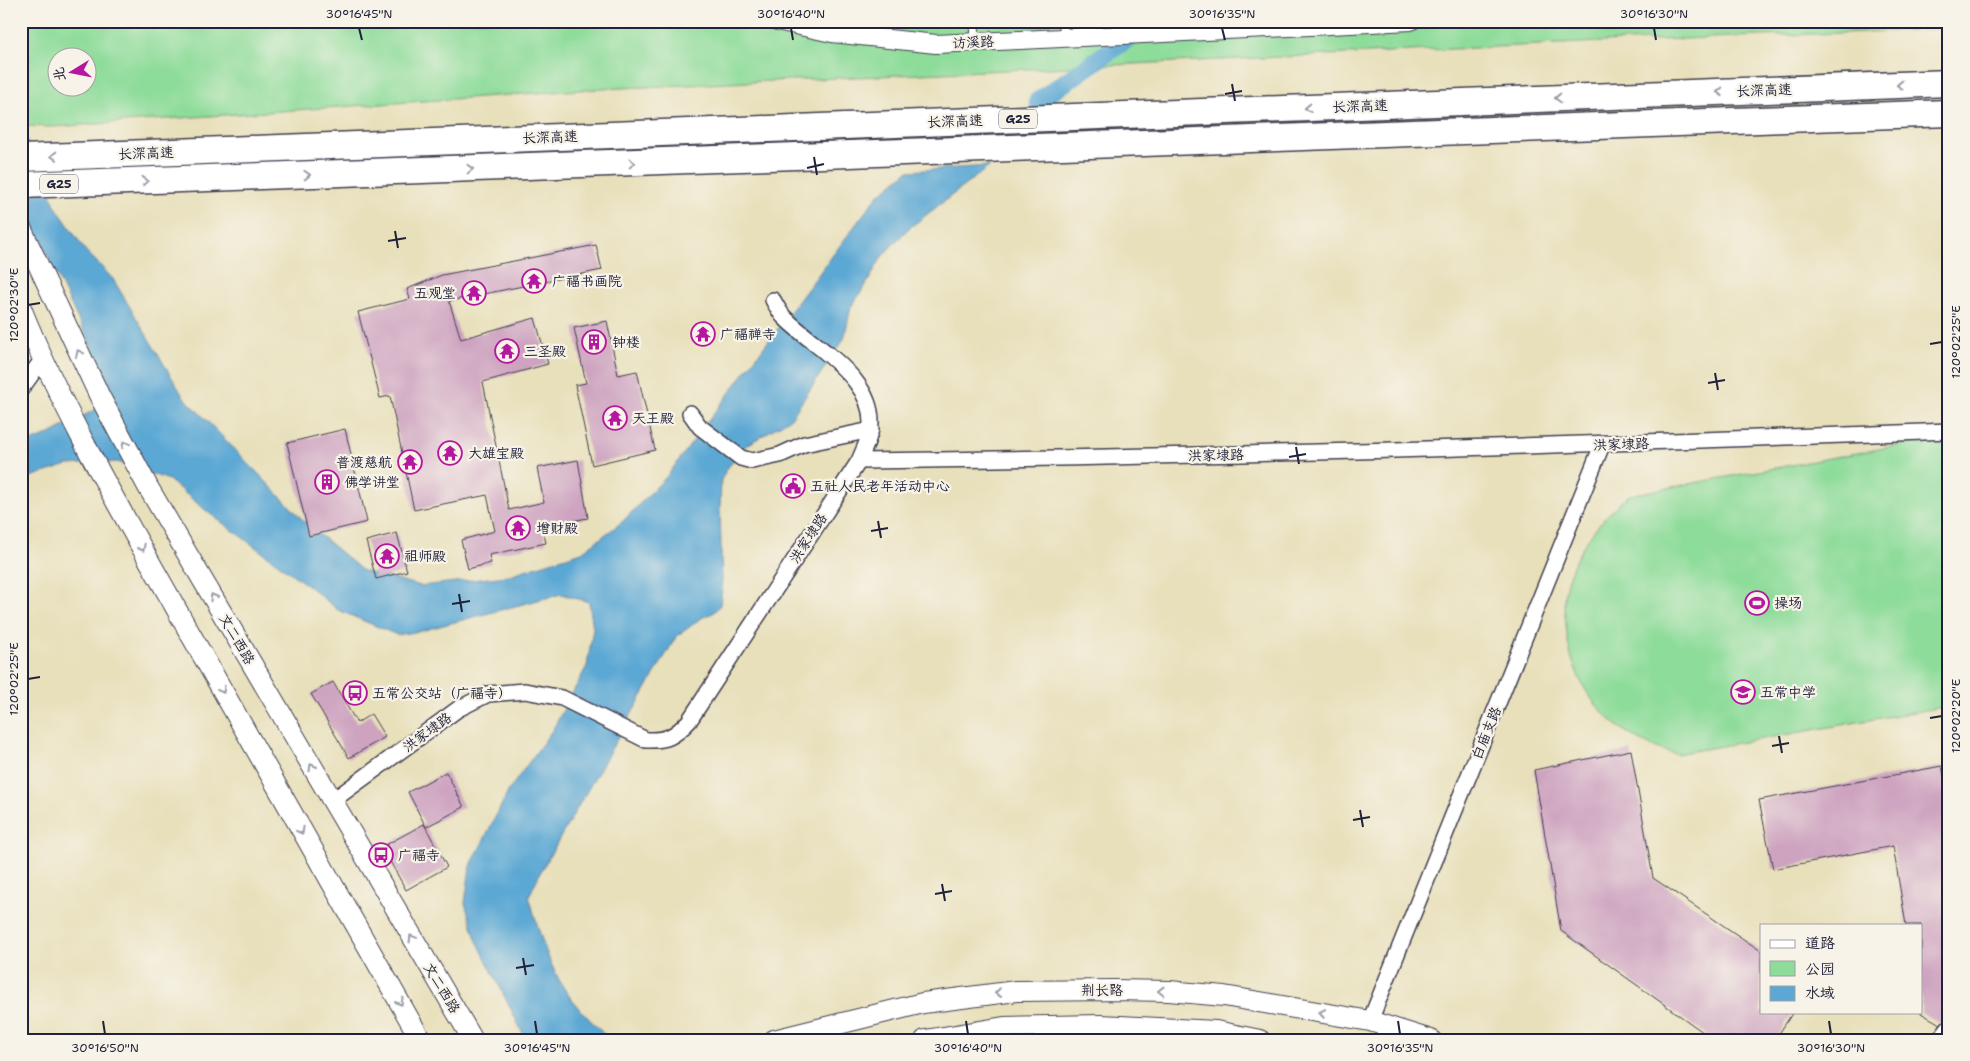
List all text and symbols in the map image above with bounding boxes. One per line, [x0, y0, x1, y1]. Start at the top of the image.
text: 30°16'45"N [326, 6, 392, 22]
text: 30°16'40"N [757, 6, 825, 22]
text: 30°16'35"N [1188, 6, 1256, 22]
text: 30°16'30"N [1620, 6, 1688, 22]
street label: 访溪路 [952, 32, 994, 52]
north arrow [48, 48, 98, 98]
text: 北 [49, 66, 69, 83]
one-way arrow [1896, 79, 1904, 90]
street label: 长深高速 [1736, 80, 1792, 100]
one-way arrow [1716, 86, 1724, 97]
one-way arrow [1554, 93, 1562, 103]
street label: 长深高速 [1332, 96, 1388, 116]
one-way arrow [1304, 102, 1312, 113]
road number: G25 [999, 110, 1037, 128]
street label: 长深高速 [927, 111, 983, 131]
street label: 长深高速 [522, 127, 578, 147]
street label: 长深高速 [118, 143, 174, 163]
one-way arrow [50, 151, 58, 162]
one-way arrow [628, 157, 636, 168]
one-way arrow [466, 163, 474, 174]
one-way arrow [304, 170, 312, 180]
road number: G25 [40, 174, 78, 193]
one-way arrow [142, 176, 149, 186]
text: 120°02'30"E [6, 268, 22, 342]
temple icon: 广福书画院 [521, 268, 547, 294]
place label: 广福书画院 [552, 272, 622, 290]
temple icon: 五观堂 [461, 280, 487, 306]
place label: 五观堂 [414, 284, 456, 302]
text: 120°02'25"E [1948, 305, 1964, 379]
temple icon: 广福禅寺 [690, 321, 716, 347]
place label: 广福禅寺 [720, 325, 776, 343]
building icon: 钟楼 [581, 329, 607, 355]
place label: 钟楼 [612, 333, 640, 351]
temple icon: 三圣殿 [494, 338, 520, 364]
place label: 三圣殿 [524, 342, 566, 360]
one-way arrow [75, 349, 85, 358]
temple icon: 天王殿 [602, 405, 628, 431]
place label: 天王殿 [632, 409, 674, 427]
street label: 洪家埭路 [1593, 434, 1649, 454]
temple icon: 大雄宝殿 [437, 440, 463, 466]
one-way arrow [121, 441, 131, 450]
place label: 大雄宝殿 [468, 444, 524, 462]
street label: 洪家埭路 [1188, 446, 1244, 464]
temple icon: 普渡慈航 [397, 449, 423, 475]
place label: 普渡慈航 [336, 453, 392, 471]
building icon: 佛学讲堂 [314, 469, 340, 495]
place label: 佛学讲堂 [344, 473, 400, 491]
public building icon: 五社人民老年活动中心 [780, 473, 806, 499]
place label: 五社人民老年活动中心 [810, 477, 950, 495]
street label: 洪家埭路 [785, 510, 831, 566]
temple icon: 增财殿 [505, 515, 531, 541]
place label: 增财殿 [536, 519, 578, 537]
one-way arrow [136, 543, 146, 552]
temple icon: 祖师殿 [374, 543, 400, 569]
place label: 祖师殿 [404, 547, 446, 565]
sports icon: 操场 [1744, 590, 1770, 616]
one-way arrow [209, 593, 219, 602]
place label: 操场 [1774, 594, 1802, 612]
street label: 文二西路 [215, 610, 259, 668]
text: 120°02'25"E [6, 642, 22, 716]
school or university icon: 五常中学 [1730, 679, 1756, 705]
text: 120°02'20"E [1948, 679, 1964, 753]
bus stop icon: 五常公交站（广福寺） [342, 680, 368, 706]
place label: 五常中学 [1760, 683, 1816, 701]
one-way arrow [215, 684, 225, 693]
place label: 五常公交站（广福寺） [372, 684, 512, 702]
street label: 白庙支路 [1467, 704, 1505, 762]
street label: 洪家埭路 [399, 708, 455, 756]
one-way arrow [309, 764, 319, 773]
one-way arrow [295, 826, 305, 835]
bus stop icon: 广福寺 [368, 842, 394, 868]
place label: 广福寺 [398, 846, 440, 864]
legend [1760, 924, 1922, 1014]
text: 道路 [1805, 933, 1835, 953]
one-way arrow [409, 934, 419, 943]
street label: 文二西路 [420, 959, 464, 1017]
text: 公园 [1805, 959, 1835, 979]
street label: 荆长路 [1081, 981, 1123, 999]
text: 水域 [1805, 983, 1835, 1003]
one-way arrow [1157, 986, 1164, 996]
one-way arrow [994, 987, 1002, 998]
one-way arrow [393, 997, 403, 1006]
one-way arrow [1317, 1008, 1326, 1018]
text: 30°16'50"N [71, 1040, 139, 1056]
text: 30°16'45"N [504, 1040, 570, 1056]
text: 30°16'40"N [934, 1040, 1002, 1056]
text: 30°16'35"N [1366, 1040, 1434, 1056]
text: 30°16'30"N [1797, 1040, 1865, 1056]

